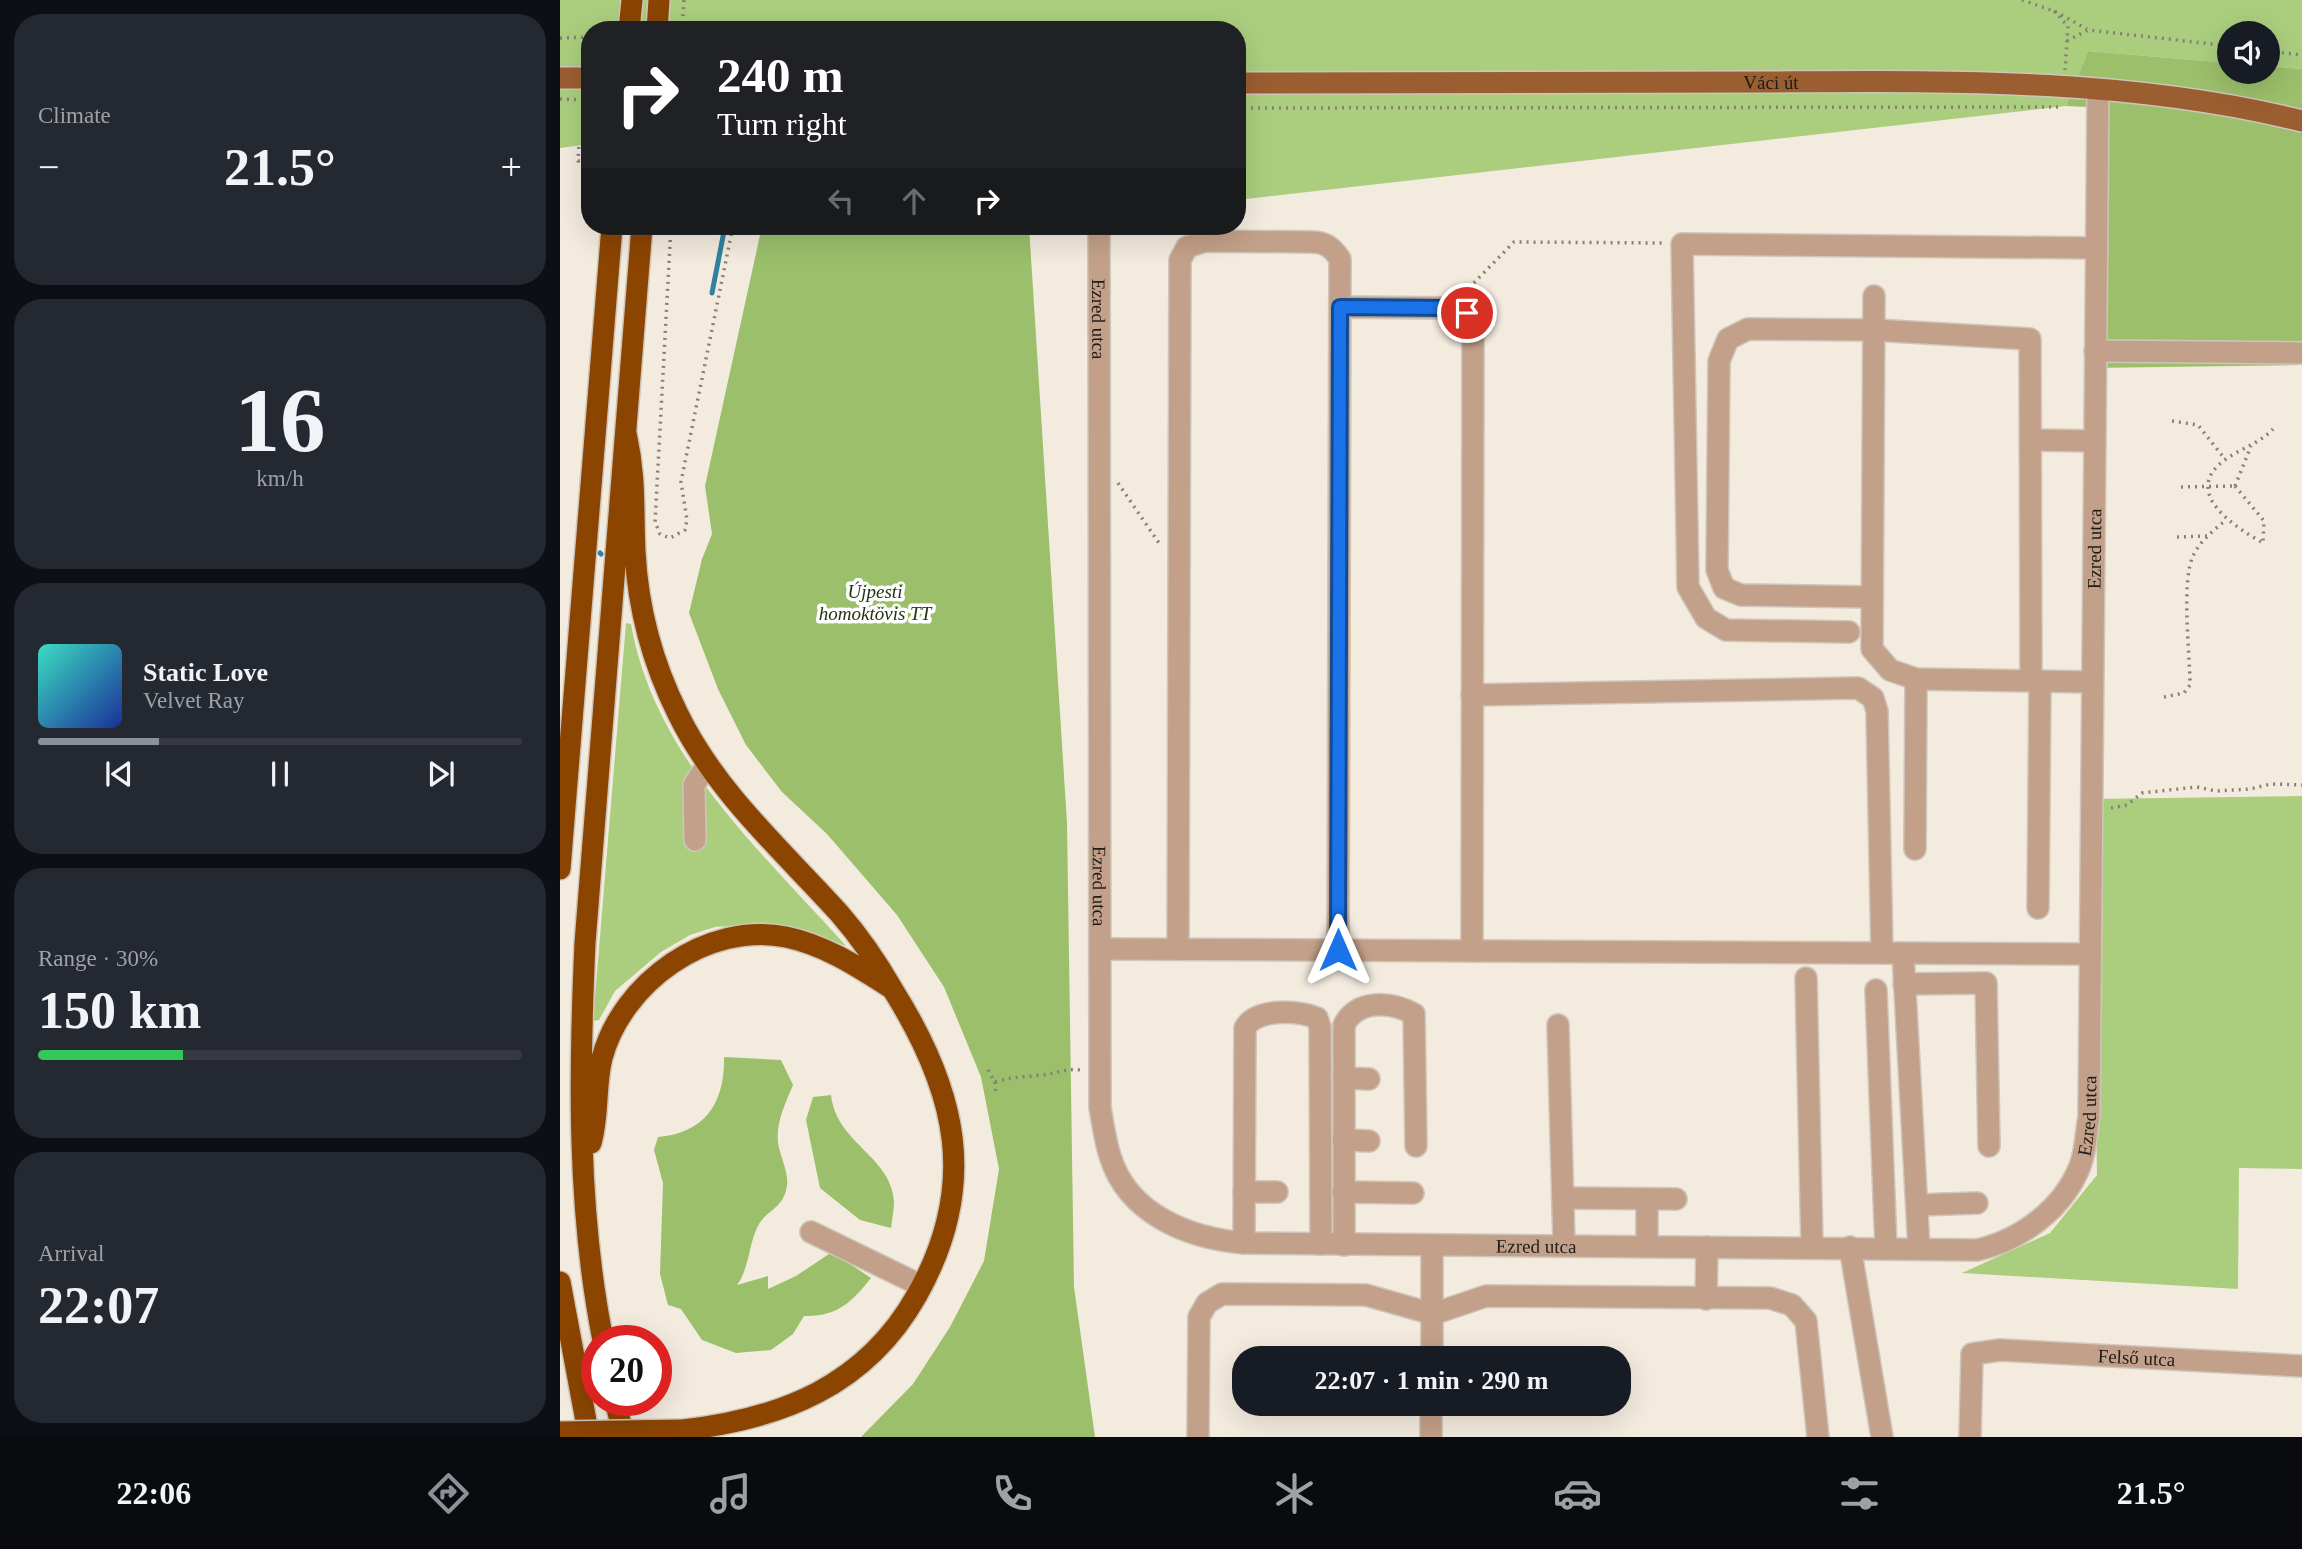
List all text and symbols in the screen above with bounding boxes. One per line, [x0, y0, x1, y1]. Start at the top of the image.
map controls [2217, 21, 2280, 84]
button: sound [2217, 21, 2280, 84]
text: 240 m [717, 48, 844, 103]
icon: right [602, 49, 693, 140]
street label: Váci út [1743, 71, 1799, 93]
text: Climate [38, 103, 111, 128]
text: Turn right [717, 106, 847, 142]
text: 21.5° [224, 139, 336, 196]
text: − [38, 146, 59, 188]
text: + [501, 146, 522, 188]
icon: left [822, 182, 860, 220]
icon: ahead [895, 182, 933, 220]
icon: right [968, 182, 1006, 220]
street label: Ezred utca [1089, 279, 1110, 360]
pin [1437, 283, 1497, 343]
icon: arrive [1448, 294, 1486, 332]
text: 16 [235, 370, 326, 471]
text: km/h [256, 466, 304, 491]
street label: Ezred utca [2083, 508, 2105, 589]
park label: Újpesti homoktövis TT [819, 581, 933, 624]
text: Static Love [143, 658, 268, 687]
text: Velvet Ray [143, 688, 245, 713]
icon: previous [100, 755, 138, 793]
icon: pause [261, 755, 299, 793]
icon: next [422, 755, 460, 793]
street label: Ezred utca [1089, 846, 1110, 927]
position arrow [1301, 913, 1375, 987]
text: Range · 30% [38, 946, 158, 971]
text: 150 km [38, 982, 201, 1039]
street label: Ezred utca [2073, 1075, 2100, 1158]
street label: Ezred utca [1496, 1235, 1577, 1257]
text: Arrival [38, 1241, 104, 1266]
text: 22:07 [38, 1277, 159, 1334]
speed limit sign: 20 [581, 1325, 672, 1416]
street label: Felső utca [2097, 1345, 2176, 1370]
text: 22:07 · 1 min · 290 m [1315, 1366, 1549, 1395]
icon: directions [424, 1469, 473, 1518]
icon: music [706, 1469, 755, 1518]
icon: phone [988, 1469, 1037, 1518]
icon: climate [1270, 1469, 1319, 1518]
icon: car [1553, 1469, 1602, 1518]
icon: filters [1835, 1469, 1884, 1518]
text: 22:06 [117, 1475, 191, 1511]
text: 21.5° [2117, 1475, 2185, 1511]

